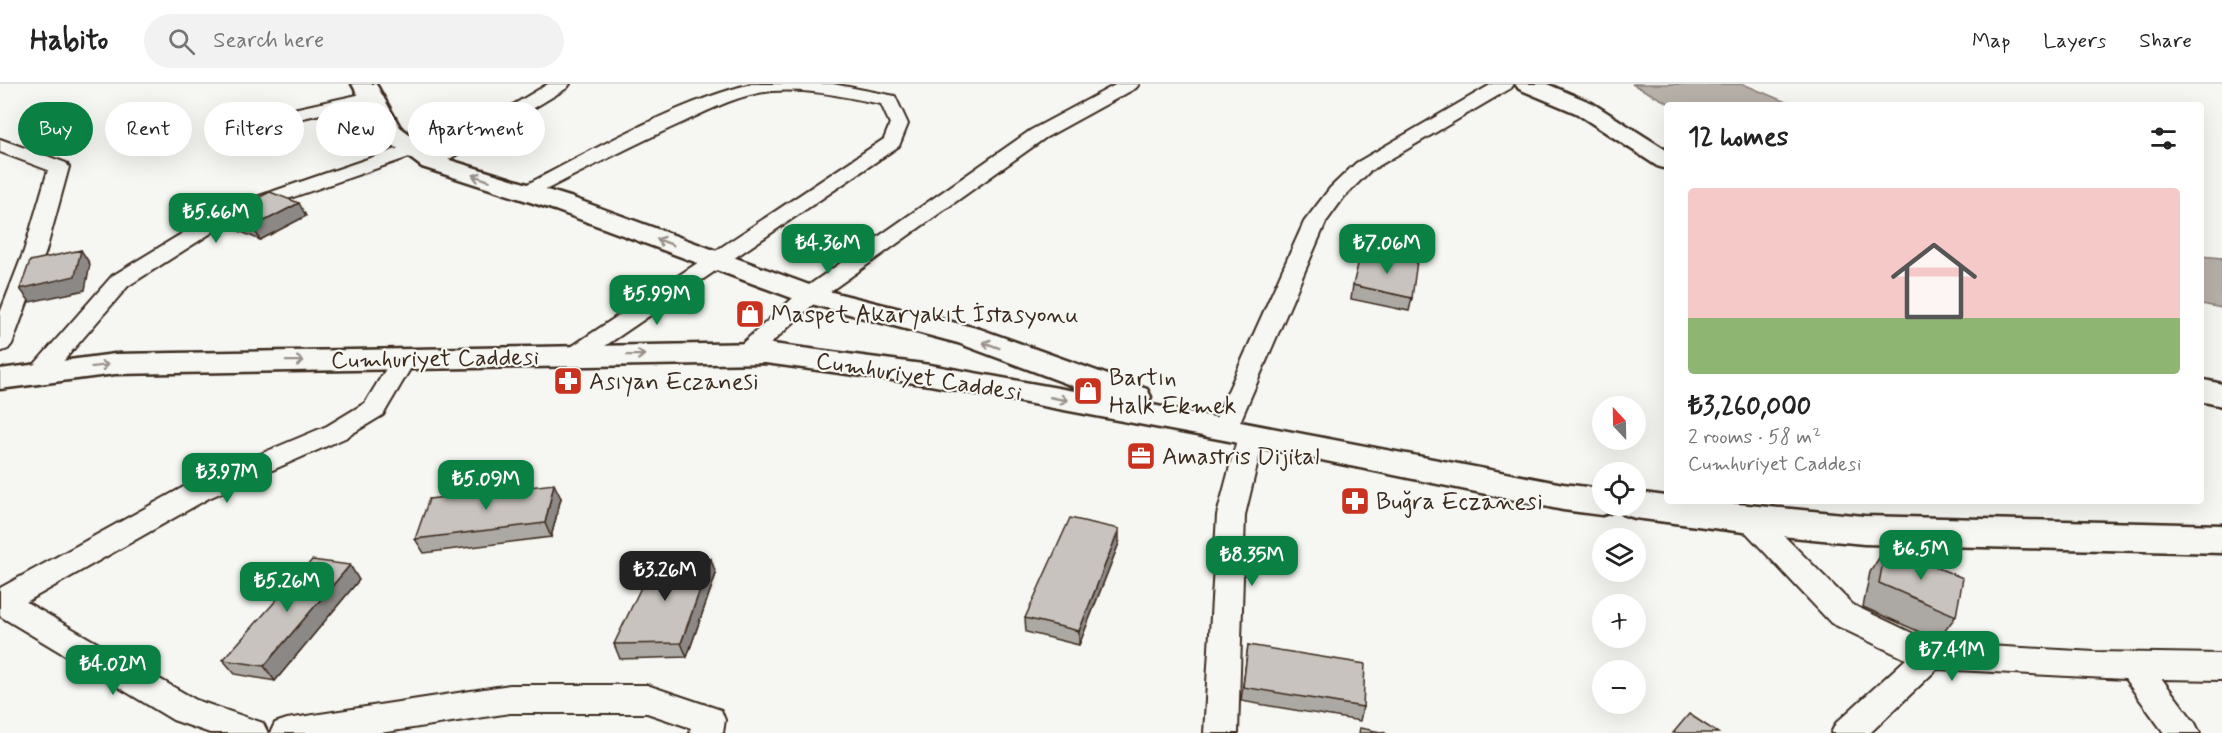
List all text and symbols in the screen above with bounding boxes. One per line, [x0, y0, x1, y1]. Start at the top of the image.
search box [144, 14, 564, 68]
text: Habito [30, 23, 108, 60]
icon: search [165, 25, 198, 58]
text: Search here [213, 27, 324, 55]
text: Map [1972, 27, 2010, 55]
text: Layers [2043, 27, 2106, 55]
text: Share [2139, 27, 2192, 55]
chip: Buy [18, 102, 93, 156]
chip: Rent [105, 102, 192, 156]
chip: Filters [204, 102, 304, 156]
chip: New [316, 102, 396, 156]
chip: Apartment [408, 102, 545, 156]
text: 12 homes [1688, 121, 1788, 155]
icon: filters [2147, 122, 2180, 155]
one-way arrow [472, 172, 491, 183]
pin: ₺5.66M [167, 193, 265, 244]
text: ₺5.66M [183, 199, 249, 226]
pin: ₺4.36M [779, 224, 877, 275]
pin: ₺7.06M [1338, 224, 1436, 275]
icon: home [1880, 227, 1988, 335]
text: ₺4.36M [796, 230, 860, 257]
text: ₺7.06M [1353, 230, 1421, 257]
one-way arrow [657, 236, 675, 247]
pin: ₺5.99M [608, 275, 706, 326]
text: ₺5.99M [624, 281, 690, 308]
shop icon: Maspet Akaryakıt İstasyonu [734, 298, 766, 330]
place label: Maspet Akaryakıt İstasyonu [771, 300, 1078, 331]
one-way arrow [982, 338, 1001, 349]
street label: Cumhuriyet Caddesi [331, 342, 539, 377]
street label: Cumhuriyet Caddesi [814, 346, 1024, 409]
one-way arrow [626, 349, 646, 361]
one-way arrow [284, 355, 304, 366]
one-way arrow [89, 360, 109, 371]
place label: Bartın Halk Ekmek [1109, 363, 1237, 422]
pharmacy icon: Asıyan Eczanesi [552, 365, 584, 397]
place label: Asıyan Eczanesi [589, 367, 759, 398]
shop icon: Bartın Halk Ekmek [1072, 375, 1104, 407]
text: ₺3,260,000 [1688, 390, 1811, 424]
one-way arrow [1048, 394, 1068, 405]
north arrow [1592, 396, 1646, 450]
map controls [1592, 396, 1646, 714]
text: 2 rooms · 58 m² [1688, 424, 1821, 451]
office icon: Amastris Dijital [1125, 440, 1157, 472]
place label: Amastris Dijital [1162, 442, 1319, 473]
text: Cumhuriyet Caddesi [1688, 451, 1861, 478]
pin: ₺3.97M [178, 453, 276, 504]
text: ₺3.97M [196, 459, 258, 486]
pin: ₺5.09M [437, 460, 535, 511]
button: locate [1592, 462, 1646, 516]
text: ₺5.09M [452, 466, 520, 493]
pharmacy icon: Buğra Eczanesi [1339, 485, 1371, 517]
place label: Buğra Eczanesi [1376, 487, 1543, 518]
button: layers [1592, 528, 1646, 582]
pin: ₺6.5M [1879, 530, 1963, 581]
pin: ₺8.35M [1203, 536, 1301, 587]
text: ₺6.5M [1893, 536, 1949, 563]
text: ₺8.35M [1220, 542, 1284, 569]
pin: ₺3.26M [616, 551, 714, 602]
text: ₺3.26M [633, 557, 697, 584]
pin: ₺5.26M [238, 562, 336, 613]
text: ₺5.26M [254, 568, 320, 595]
button: + [1592, 594, 1646, 648]
pin: ₺7.41M [1903, 631, 2001, 682]
text: ₺7.41M [1919, 637, 1985, 664]
pin: ₺4.02M [64, 645, 162, 696]
text: ₺4.02M [80, 651, 146, 678]
button: − [1592, 660, 1646, 714]

